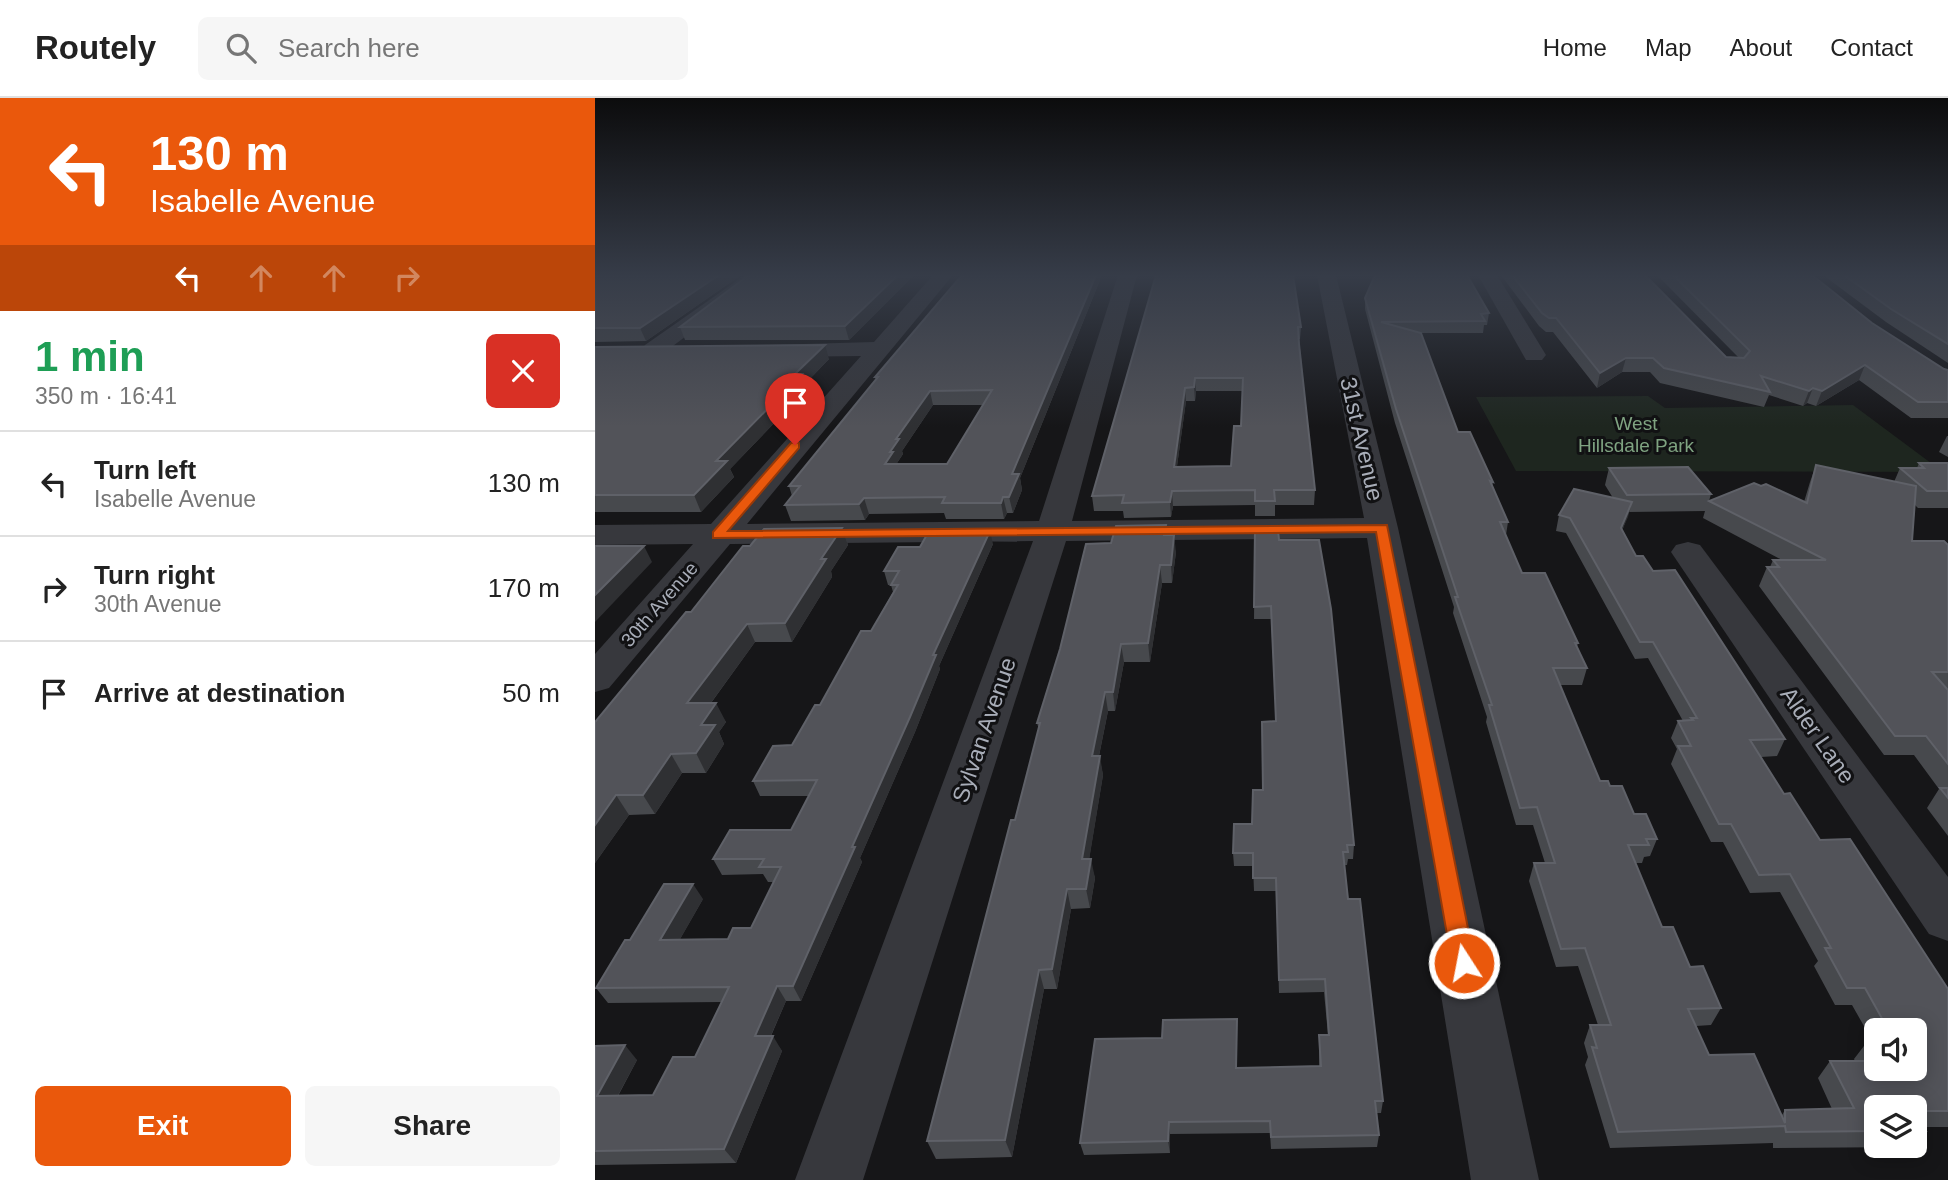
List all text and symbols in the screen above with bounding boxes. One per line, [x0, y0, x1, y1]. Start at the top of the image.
search box [198, 17, 688, 80]
text: Routely [35, 29, 156, 66]
icon: search [222, 29, 260, 67]
text: Search here [278, 33, 420, 63]
text: Home [1543, 34, 1607, 61]
text: Map [1645, 34, 1692, 61]
text: About [1730, 34, 1792, 61]
text: Contact [1830, 34, 1913, 61]
icon: left [35, 126, 126, 217]
text: 130 m [150, 126, 289, 180]
text: Isabelle Avenue [150, 183, 375, 219]
icon: left [169, 259, 207, 297]
icon: ahead [242, 259, 280, 297]
icon: ahead [315, 259, 353, 297]
icon: right [388, 259, 426, 297]
text: 1 min [35, 333, 145, 380]
button: close [486, 334, 560, 408]
pin [765, 373, 825, 445]
street label: 31st Avenue [1335, 375, 1389, 503]
text: 350 m · 16:41 [35, 383, 177, 409]
icon: arrive [776, 384, 814, 422]
park label: West Hillsdale Park [1578, 413, 1695, 456]
text: Turn left [94, 455, 196, 485]
icon: left [35, 465, 73, 503]
text: 130 m [488, 468, 560, 498]
text: Isabelle Avenue [94, 486, 256, 512]
street label: 30th Avenue [617, 558, 702, 651]
text: Turn right [94, 560, 215, 590]
icon: right [35, 570, 73, 608]
text: 170 m [488, 573, 560, 603]
text: 30th Avenue [94, 591, 221, 617]
street label: Sylvan Avenue [947, 654, 1021, 806]
icon: arrive [35, 675, 73, 713]
text: Arrive at destination [94, 678, 345, 708]
text: 50 m [502, 678, 560, 708]
street label: Alder Lane [1775, 682, 1861, 788]
position arrow [1427, 926, 1501, 1000]
map controls [1864, 1018, 1927, 1158]
button: sound [1864, 1018, 1927, 1081]
button: Exit [35, 1086, 291, 1166]
button: Share [305, 1086, 560, 1166]
button: layers [1864, 1095, 1927, 1158]

